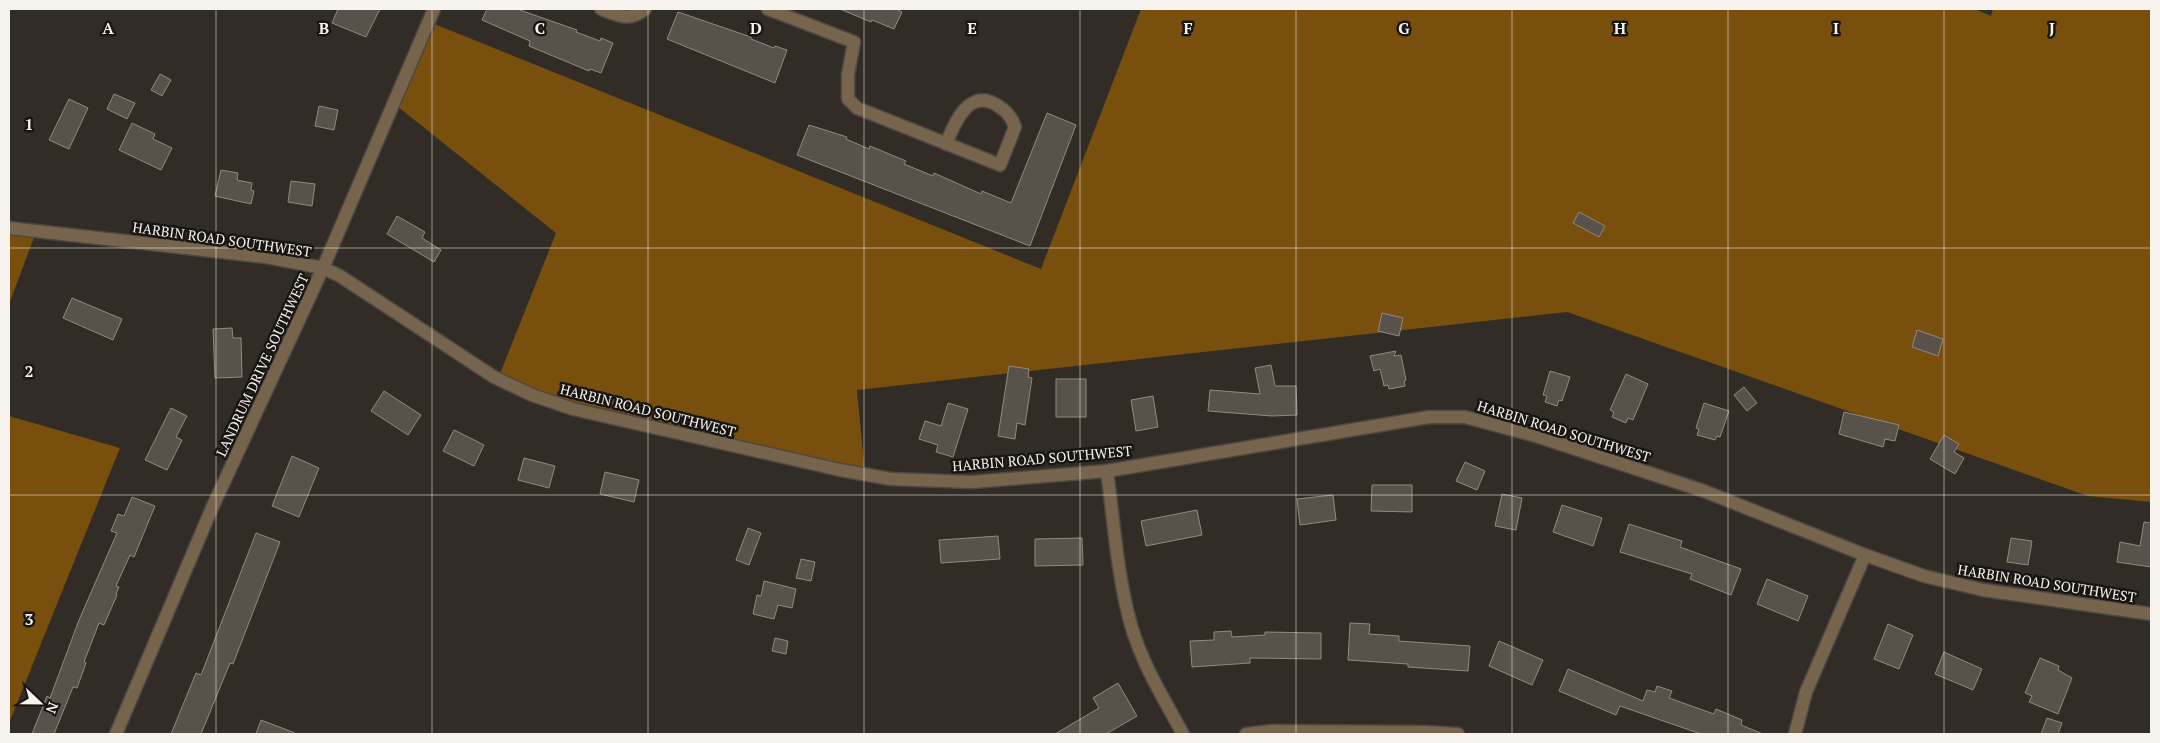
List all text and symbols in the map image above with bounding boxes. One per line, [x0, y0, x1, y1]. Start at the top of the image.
text: A [102, 17, 114, 39]
text: B [319, 17, 329, 39]
text: C [535, 17, 545, 39]
text: D [750, 17, 762, 39]
text: E [967, 17, 977, 39]
text: F [1183, 17, 1193, 39]
text: G [1398, 17, 1410, 39]
text: H [1614, 17, 1626, 39]
text: I [1833, 17, 1839, 39]
text: J [2049, 17, 2055, 39]
text: 1 [24, 113, 34, 135]
street label: HARBIN ROAD SOUTHWEST [131, 217, 313, 261]
street label: LANDRUM DRIVE SOUTHWEST [211, 270, 313, 460]
text: 2 [24, 360, 34, 382]
street label: HARBIN ROAD SOUTHWEST [558, 379, 738, 441]
street label: HARBIN ROAD SOUTHWEST [1475, 396, 1653, 467]
street label: HARBIN ROAD SOUTHWEST [951, 441, 1133, 475]
street label: HARBIN ROAD SOUTHWEST [1956, 560, 2138, 607]
text: 3 [24, 608, 34, 630]
north arrow [15, 678, 65, 728]
text: N [42, 700, 63, 717]

